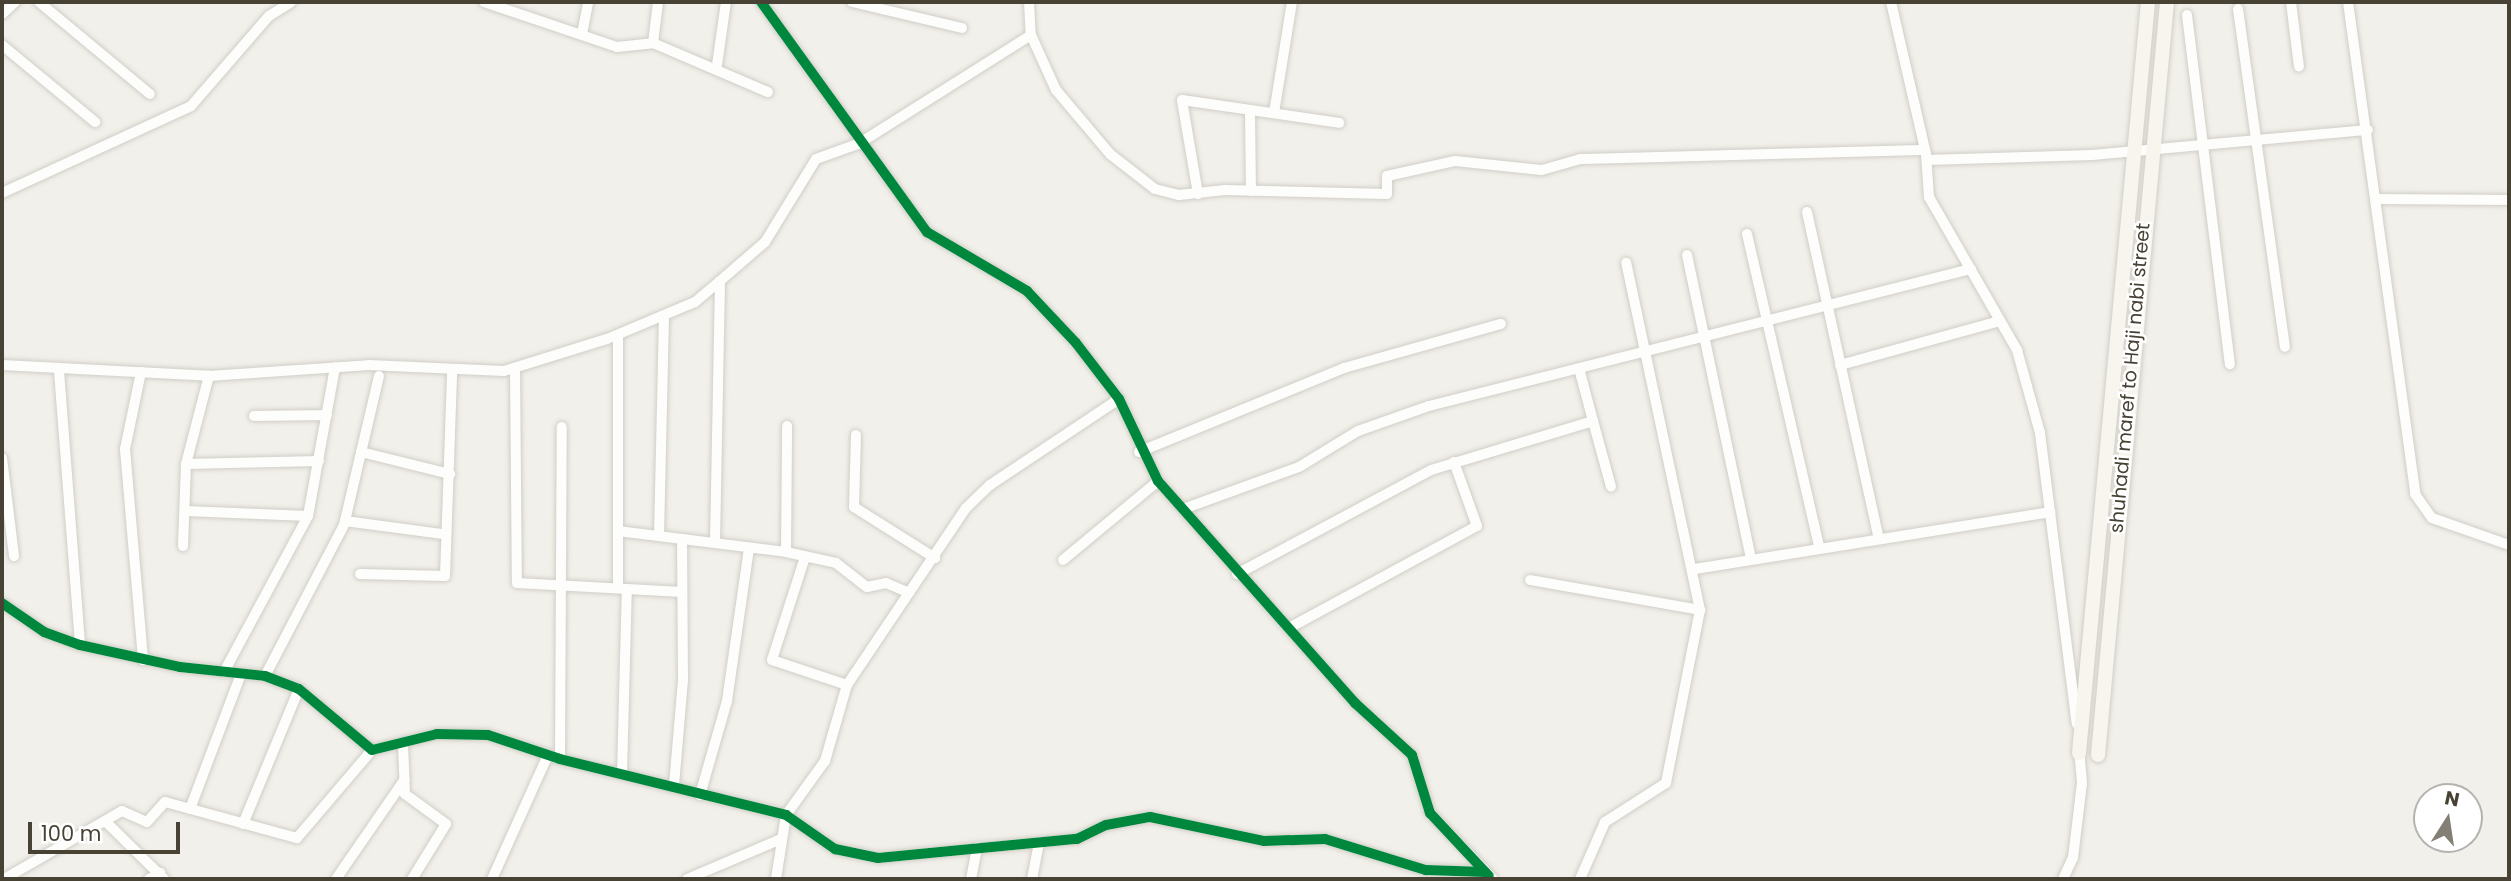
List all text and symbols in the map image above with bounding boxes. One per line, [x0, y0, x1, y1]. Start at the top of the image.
street label: shuhadi maref to Haji nabi street [2105, 222, 2155, 534]
north arrow [2413, 783, 2483, 853]
text: N [2442, 784, 2462, 814]
scale bar [32, 808, 184, 852]
text: 100 m [41, 819, 101, 848]

